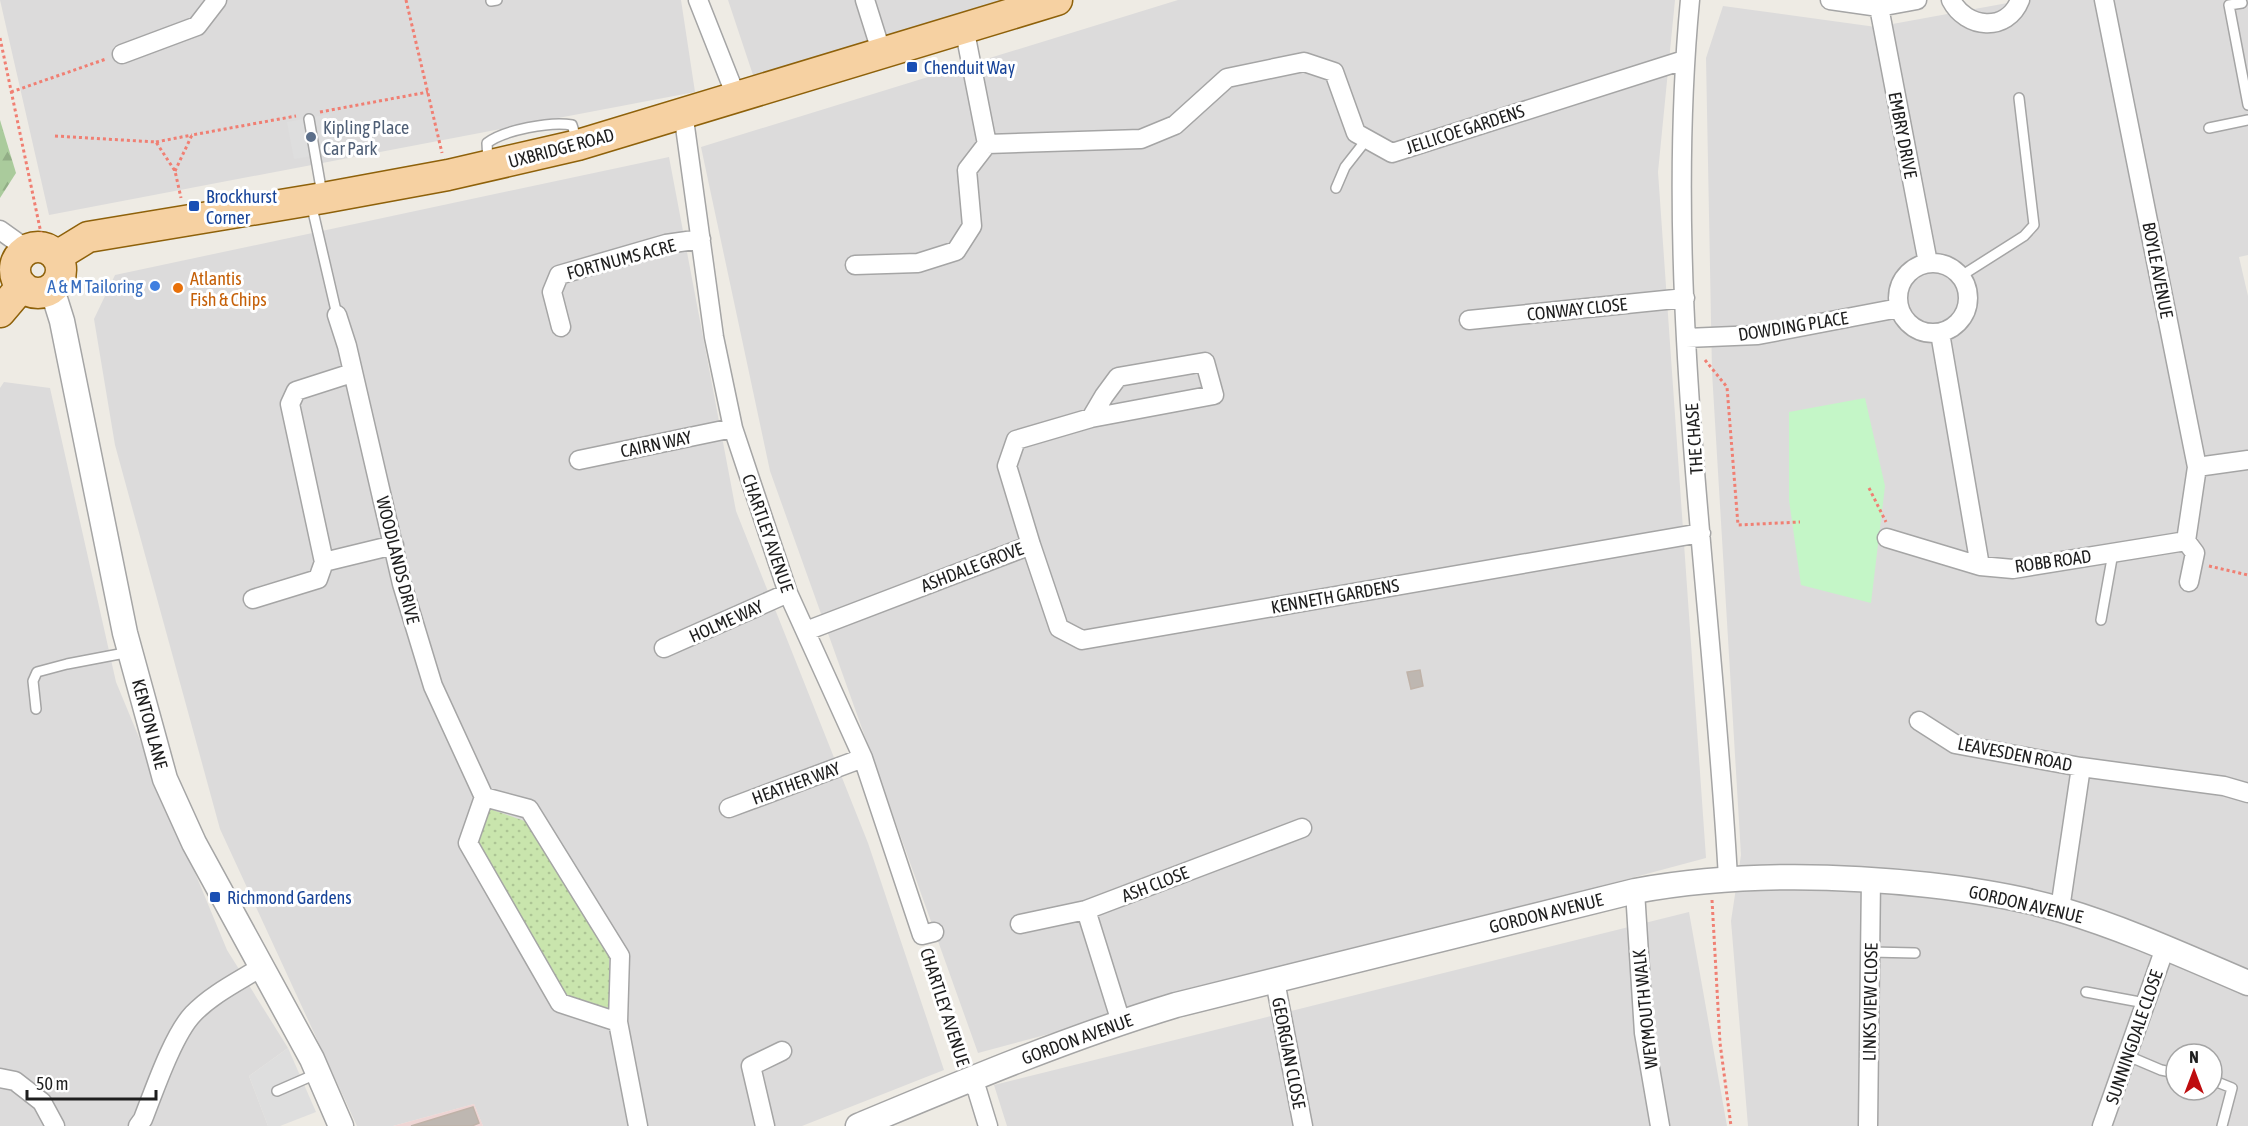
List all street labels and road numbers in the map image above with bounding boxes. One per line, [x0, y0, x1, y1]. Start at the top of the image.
street label: EMBRY DRIVE [1884, 90, 1922, 180]
street label: JELLICOE GARDENS [1403, 100, 1527, 158]
street label: UXBRIDGE ROAD [506, 124, 616, 172]
street label: BOYLE AVENUE [2138, 220, 2178, 320]
street label: FORTNUMS ACRE [564, 234, 678, 284]
street label: CONWAY CLOSE [1526, 293, 1628, 325]
street label: DOWDING PLACE [1736, 307, 1850, 345]
street label: THE CHASE [1681, 402, 1707, 475]
street label: CAIRN WAY [618, 426, 694, 462]
street label: CHARTLEY AVENUE [738, 471, 798, 595]
street label: WOODLANDS DRIVE [372, 494, 424, 626]
street label: ASHDALE GROVE [918, 538, 1026, 596]
street label: ROBB ROAD [2013, 545, 2093, 577]
street label: KENNETH GARDENS [1269, 574, 1401, 618]
street label: HOLME WAY [686, 595, 766, 647]
street label: KENTON LANE [128, 677, 172, 772]
street label: LEAVESDEN ROAD [1956, 733, 2074, 775]
street label: HEATHER WAY [749, 757, 843, 809]
street label: ASH CLOSE [1119, 862, 1192, 906]
street label: GORDON AVENUE [1967, 881, 2085, 927]
street label: GORDON AVENUE [1487, 889, 1605, 937]
street label: LINKS VIEW CLOSE [1858, 942, 1882, 1061]
street label: CHARTLEY AVENUE [916, 945, 974, 1069]
street label: WEYMOUTH WALK [1628, 948, 1662, 1070]
street label: SUNNINGDALE CLOSE [2101, 967, 2167, 1107]
street label: GEORGIAN CLOSE [1268, 996, 1310, 1111]
street label: GORDON AVENUE [1019, 1009, 1136, 1069]

